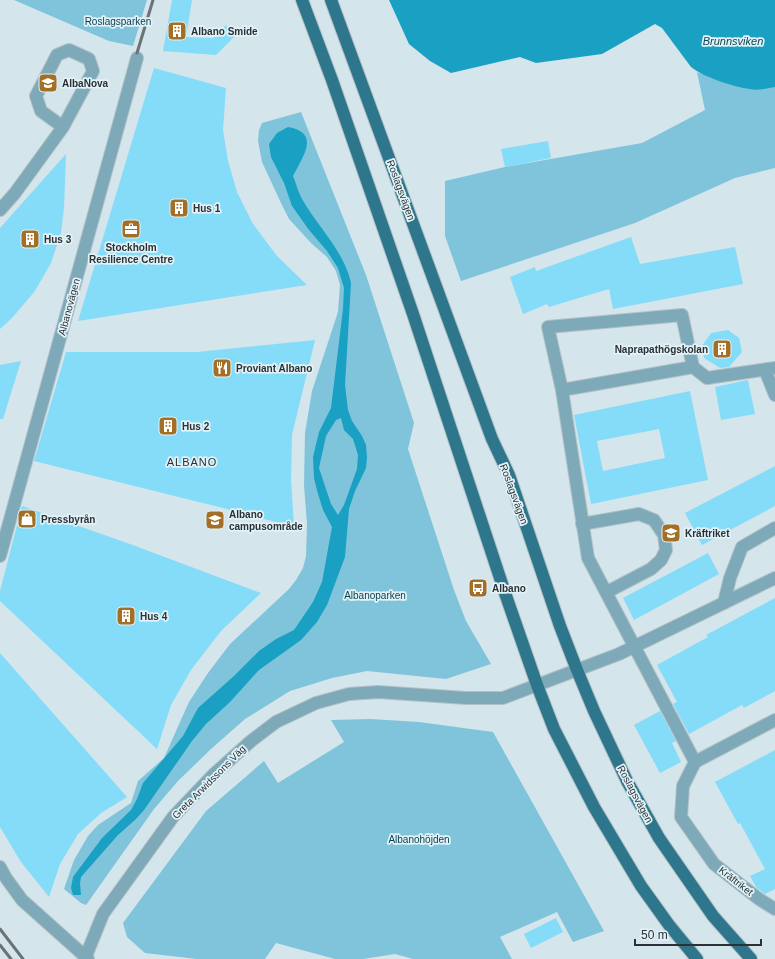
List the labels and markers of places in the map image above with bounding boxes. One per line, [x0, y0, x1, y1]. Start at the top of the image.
building icon: Albano Smide [166, 20, 188, 42]
place label: Albano Smide [191, 26, 258, 37]
school or university icon: AlbaNova [37, 72, 59, 94]
place label: AlbaNova [62, 78, 109, 89]
building icon: Hus 1 [168, 197, 190, 219]
place label: Hus 1 [193, 203, 221, 214]
office icon: Stockholm Resilience Centre [120, 218, 142, 240]
building icon: Hus 3 [19, 228, 41, 250]
place label: Hus 3 [44, 234, 72, 245]
place label: Stockholm Resilience Centre [89, 242, 173, 265]
building icon: Naprapathögskolan [711, 338, 733, 360]
place label: Naprapathögskolan [615, 344, 708, 355]
restaurant icon: Proviant Albano [211, 357, 233, 379]
place label: Proviant Albano [236, 363, 312, 374]
building icon: Hus 2 [157, 415, 179, 437]
place label: Hus 2 [182, 421, 210, 432]
shop icon: Pressbyrån [16, 508, 38, 530]
school or university icon: Albano campusområde [204, 509, 226, 531]
place label: Albano campusområde [229, 509, 303, 532]
place label: Pressbyrån [41, 514, 95, 525]
school or university icon: Kräftriket [660, 522, 682, 544]
place label: Kräftriket [685, 528, 730, 539]
bus stop icon: Albano [467, 577, 489, 599]
place label: Albano [492, 583, 526, 594]
building icon: Hus 4 [115, 605, 137, 627]
place label: Hus 4 [140, 611, 168, 622]

